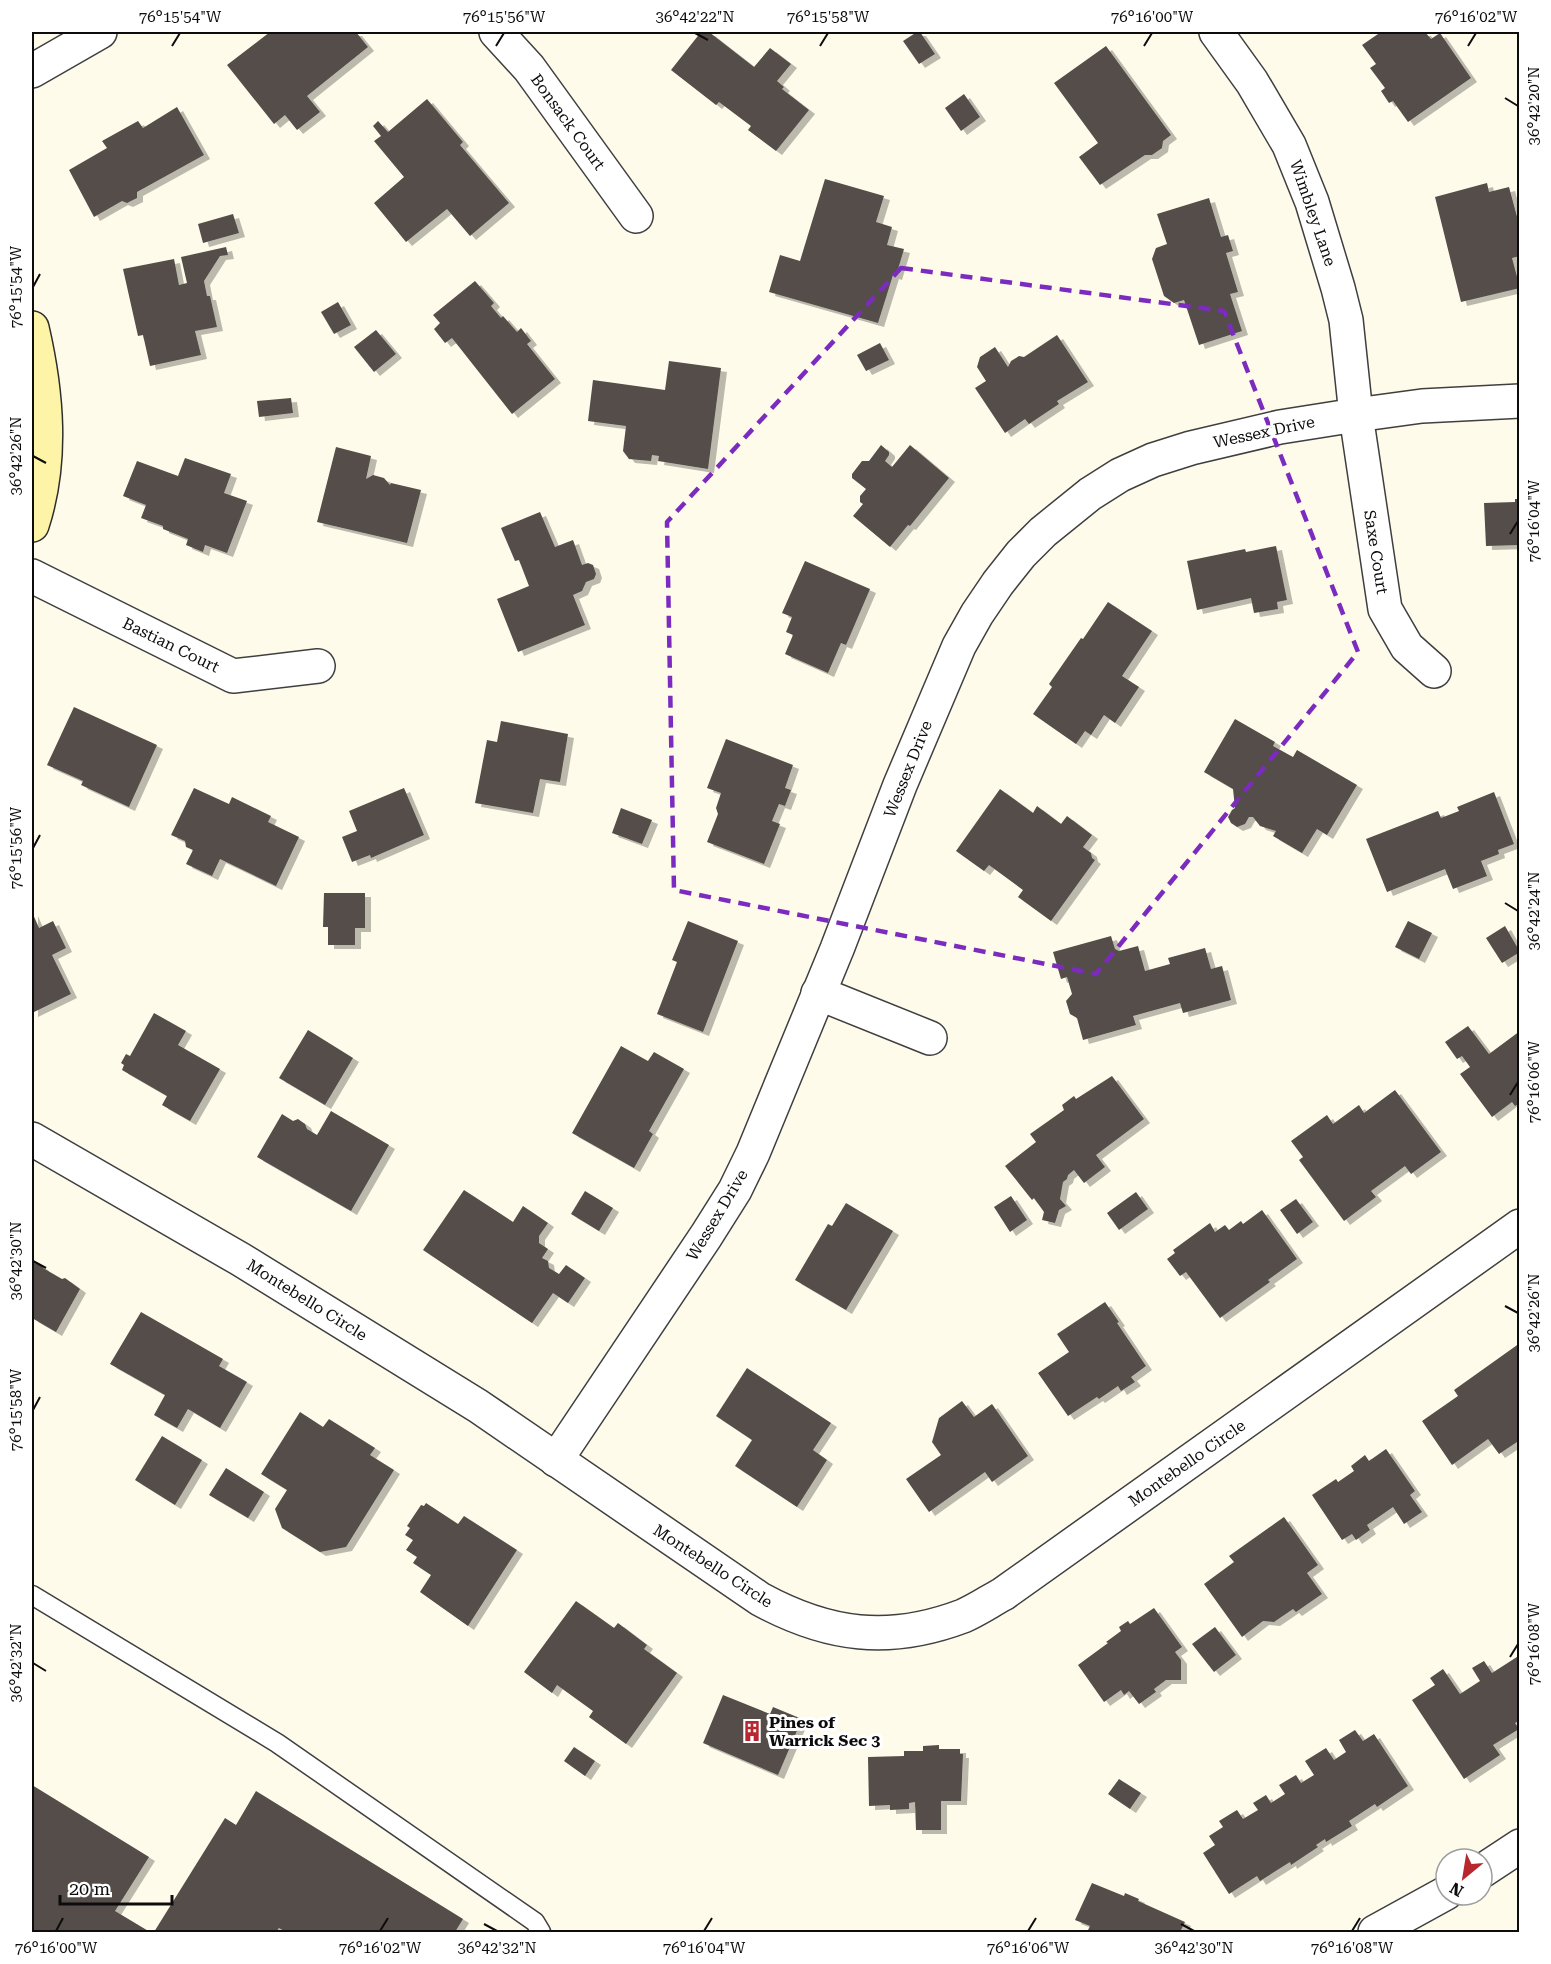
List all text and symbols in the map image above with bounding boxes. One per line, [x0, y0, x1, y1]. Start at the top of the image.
text: 76°15'54"W [139, 8, 222, 26]
text: 76°15'56"W [463, 8, 546, 26]
text: 36°42'22"N [655, 8, 735, 26]
text: 76°15'58"W [787, 8, 870, 26]
text: 76°16'00"W [1111, 8, 1194, 26]
text: 76°16'02"W [1435, 8, 1518, 26]
text: 36°42'20"N [1525, 66, 1543, 146]
street label: Bonsack Court [527, 70, 609, 174]
street label: Wimbley Lane [1286, 157, 1340, 269]
text: 76°15'54"W [7, 245, 25, 328]
street label: Wessex Drive [1212, 412, 1317, 452]
text: 36°42'26"N [7, 416, 25, 496]
text: 76°16'04"W [1525, 479, 1543, 562]
street label: Saxe Court [1360, 509, 1392, 595]
street label: Bastian Court [120, 613, 222, 677]
street label: Wessex Drive [880, 717, 936, 820]
text: 76°15'56"W [7, 806, 25, 889]
text: 36°42'24"N [1525, 871, 1543, 951]
text: 76°16'06"W [1525, 1040, 1543, 1123]
street label: Wessex Drive [682, 1166, 752, 1264]
text: 36°42'30"N [7, 1221, 25, 1301]
street label: Montebello Circle [243, 1255, 371, 1345]
text: 36°42'26"N [1525, 1273, 1543, 1353]
text: 76°15'58"W [7, 1368, 25, 1451]
street label: Montebello Circle [1125, 1415, 1249, 1510]
street label: Montebello Circle [650, 1520, 776, 1612]
text: 76°16'08"W [1525, 1602, 1543, 1685]
text: 36°42'32"N [7, 1623, 25, 1703]
place label: Pines of Warrick Sec 3 [769, 1713, 880, 1750]
building icon: Pines of Warrick Sec 3 [740, 1719, 764, 1743]
north arrow [1434, 1847, 1494, 1907]
scale bar [60, 1868, 172, 1906]
text: 20 m [69, 1878, 110, 1899]
text: N [1447, 1878, 1467, 1901]
text: 76°16'00"W [15, 1939, 98, 1957]
text: 76°16'02"W [339, 1939, 422, 1957]
text: 36°42'32"N [457, 1939, 537, 1957]
text: 76°16'04"W [663, 1939, 746, 1957]
text: 76°16'06"W [987, 1939, 1070, 1957]
text: 36°42'30"N [1154, 1939, 1234, 1957]
text: 76°16'08"W [1311, 1939, 1394, 1957]

